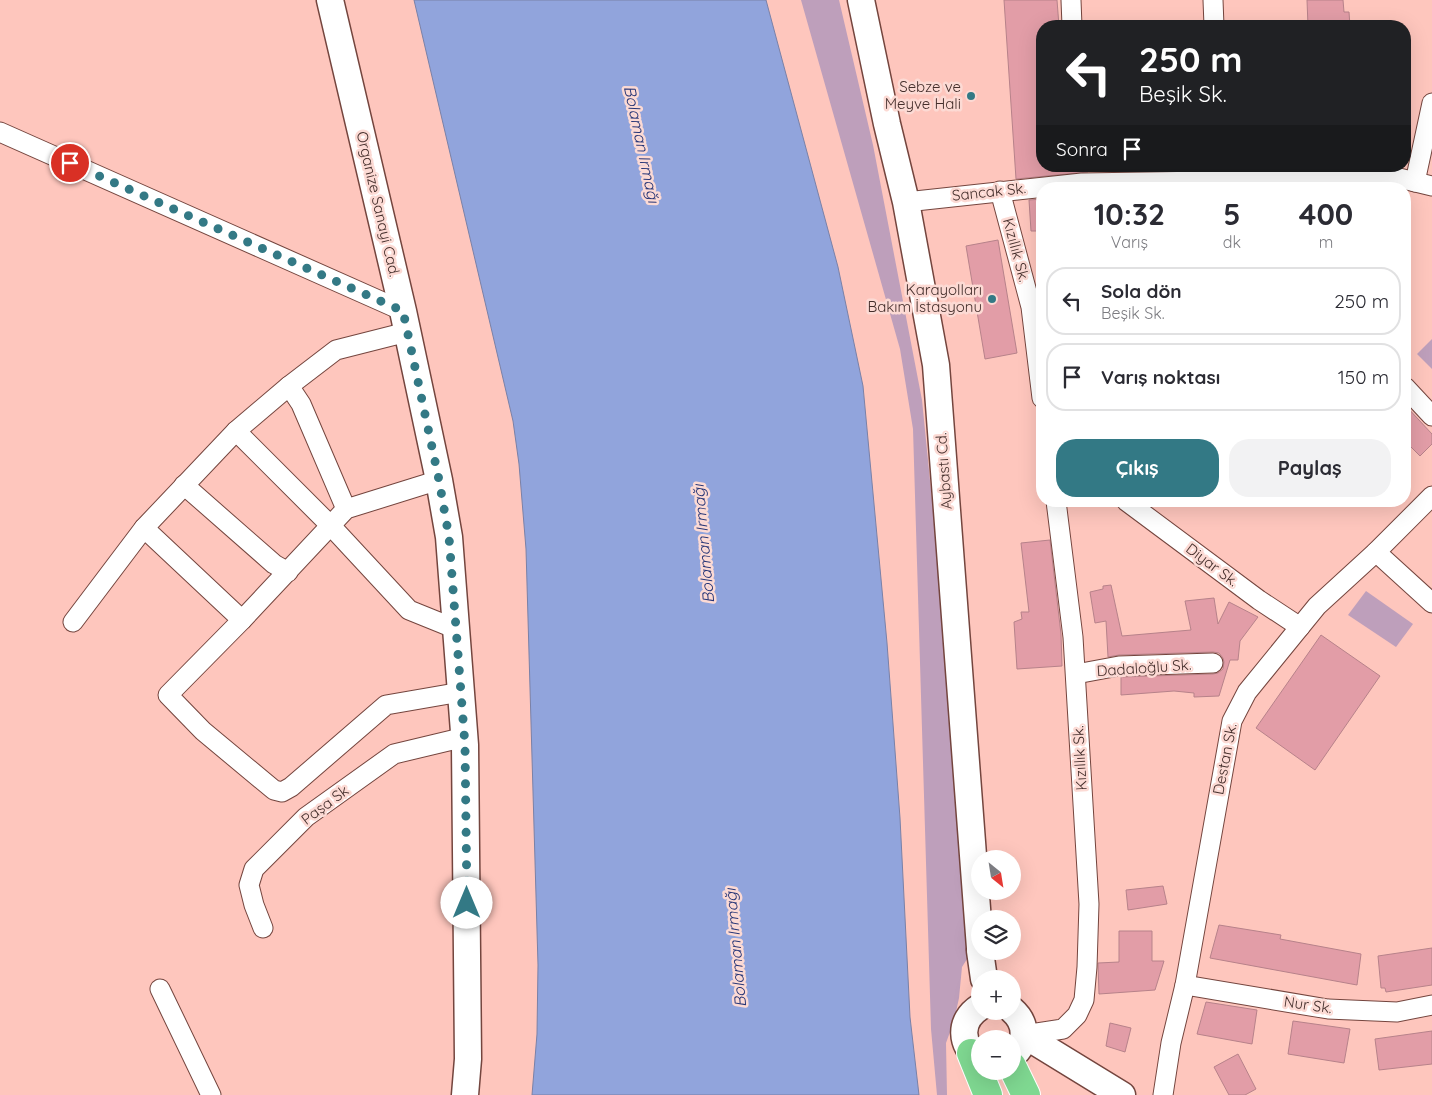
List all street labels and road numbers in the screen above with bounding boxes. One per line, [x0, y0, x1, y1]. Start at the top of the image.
street label: Organize Sanayi Cad. [353, 129, 404, 278]
street label: Sancak Sk. [951, 178, 1027, 205]
street label: Kızıllık Sk. [999, 216, 1034, 284]
street label: Aybastı Cd. [931, 432, 956, 510]
street label: Diyar Sk. [1182, 539, 1242, 590]
street label: Dadaloğlu Sk. [1096, 655, 1192, 680]
street label: Destan Sk. [1208, 721, 1241, 796]
street label: Kızıllık Sk. [1068, 725, 1091, 791]
street label: Paşa Sk [297, 781, 352, 829]
street label: Nur Sk. [1283, 992, 1333, 1017]

